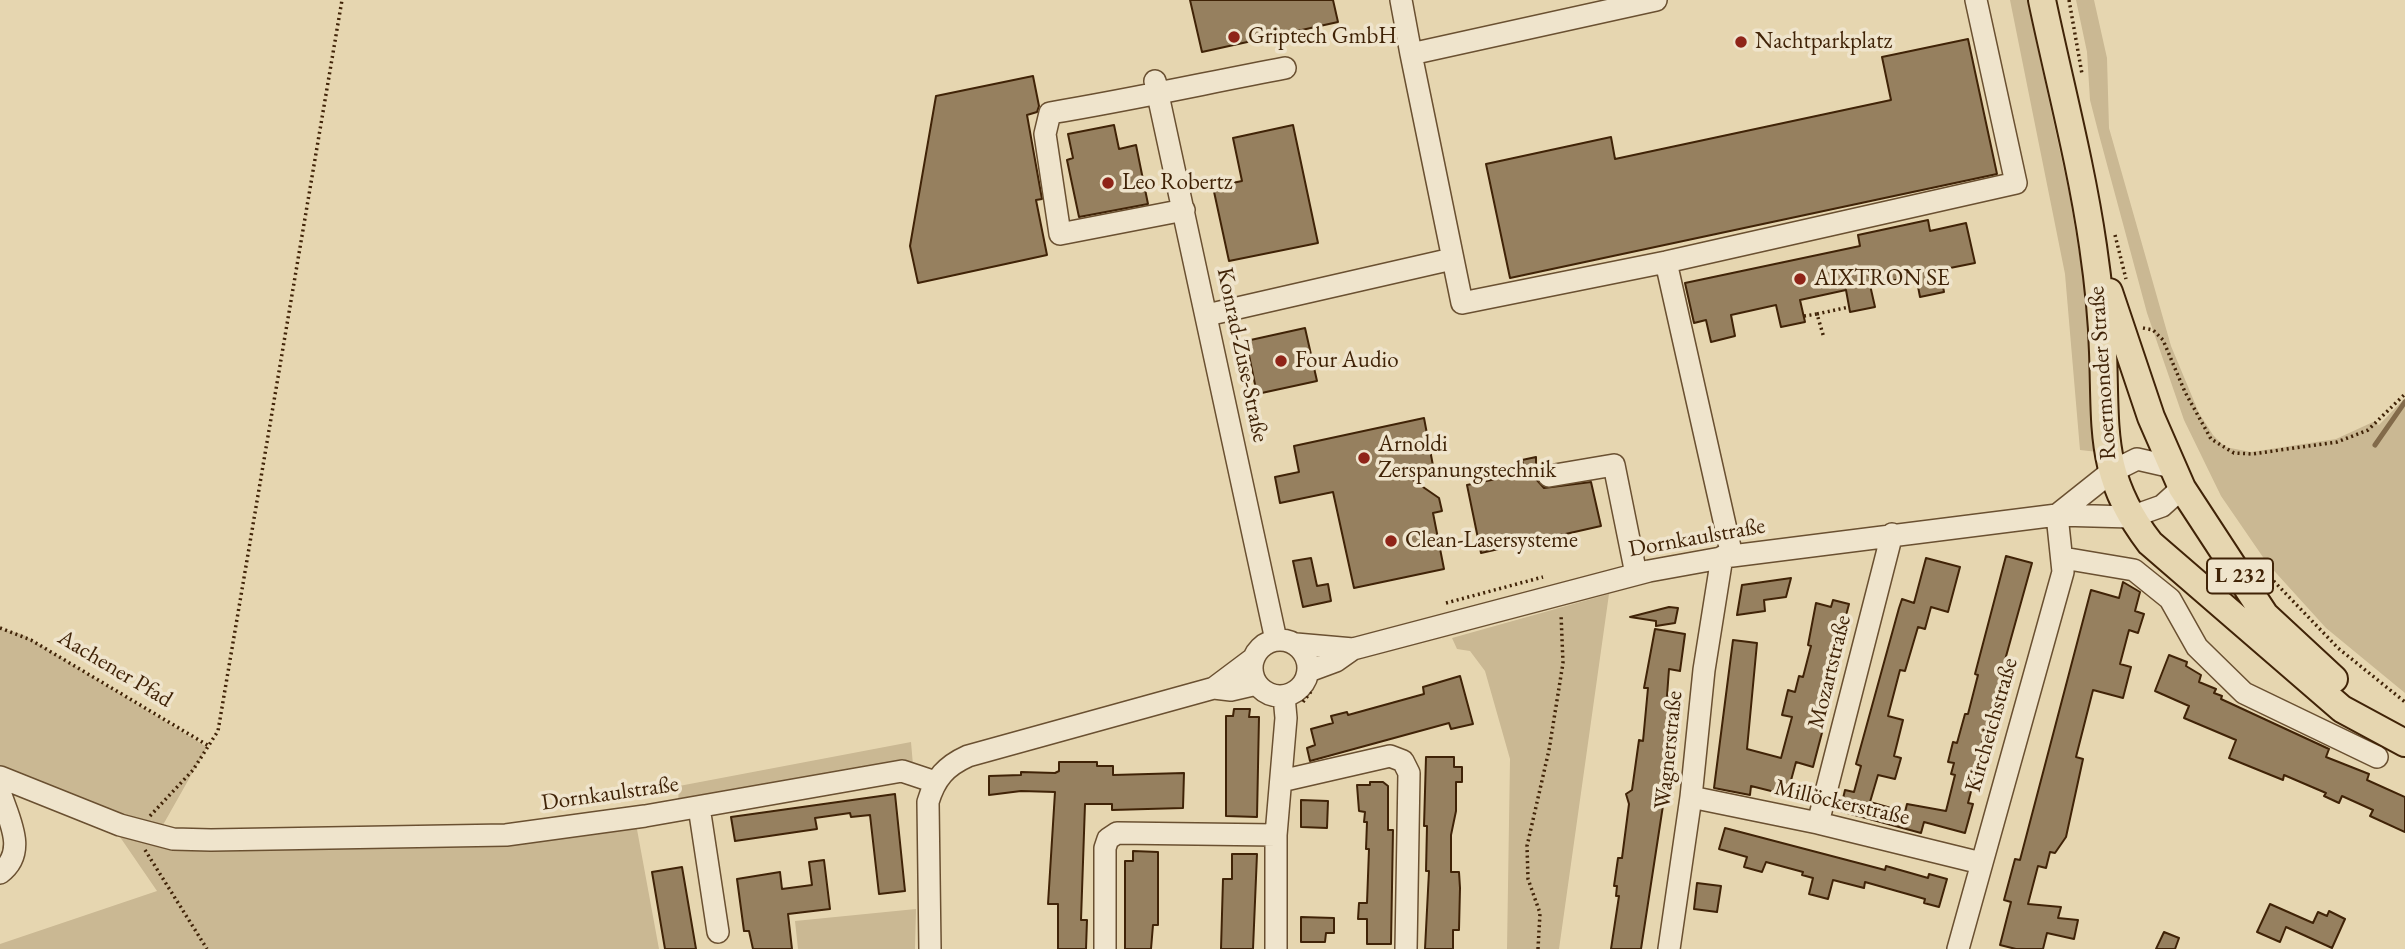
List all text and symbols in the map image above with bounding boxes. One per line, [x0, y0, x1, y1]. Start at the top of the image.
place label: Griptech GmbH [1248, 23, 1397, 51]
place label: Nachtparkplatz [1755, 28, 1892, 56]
marker: Griptech GmbH [1226, 29, 1242, 45]
marker: Nachtparkplatz [1733, 34, 1749, 50]
place label: Leo Robertz [1122, 169, 1232, 197]
marker: Leo Robertz [1100, 175, 1116, 191]
street label: Konrad-Zuse-Straße [1210, 265, 1274, 445]
place label: AIXTRON SE [1814, 265, 1950, 293]
marker: AIXTRON SE [1792, 271, 1808, 287]
street label: Roermonder Straße [2083, 285, 2123, 461]
place label: Four Audio [1295, 347, 1399, 375]
marker: Four Audio [1273, 353, 1289, 369]
place label: Arnoldi Zerspanungstechnik [1378, 431, 1556, 485]
marker: Arnoldi Zerspanungstechnik [1356, 450, 1372, 466]
street label: Dornkaulstraße [1627, 512, 1767, 564]
place label: Clean-Lasersysteme [1405, 527, 1578, 555]
marker: Clean-Lasersysteme [1383, 533, 1399, 549]
road number: L 232 [2207, 558, 2273, 594]
street label: Mozartstraße [1803, 612, 1857, 732]
street label: Aachener Pfad [53, 624, 177, 714]
street label: Kircheichstraße [1960, 655, 2024, 795]
street label: Wagnerstraße [1649, 689, 1689, 811]
street label: Dornkaulstraße [540, 771, 680, 817]
street label: Millöckerstraße [1772, 774, 1912, 832]

